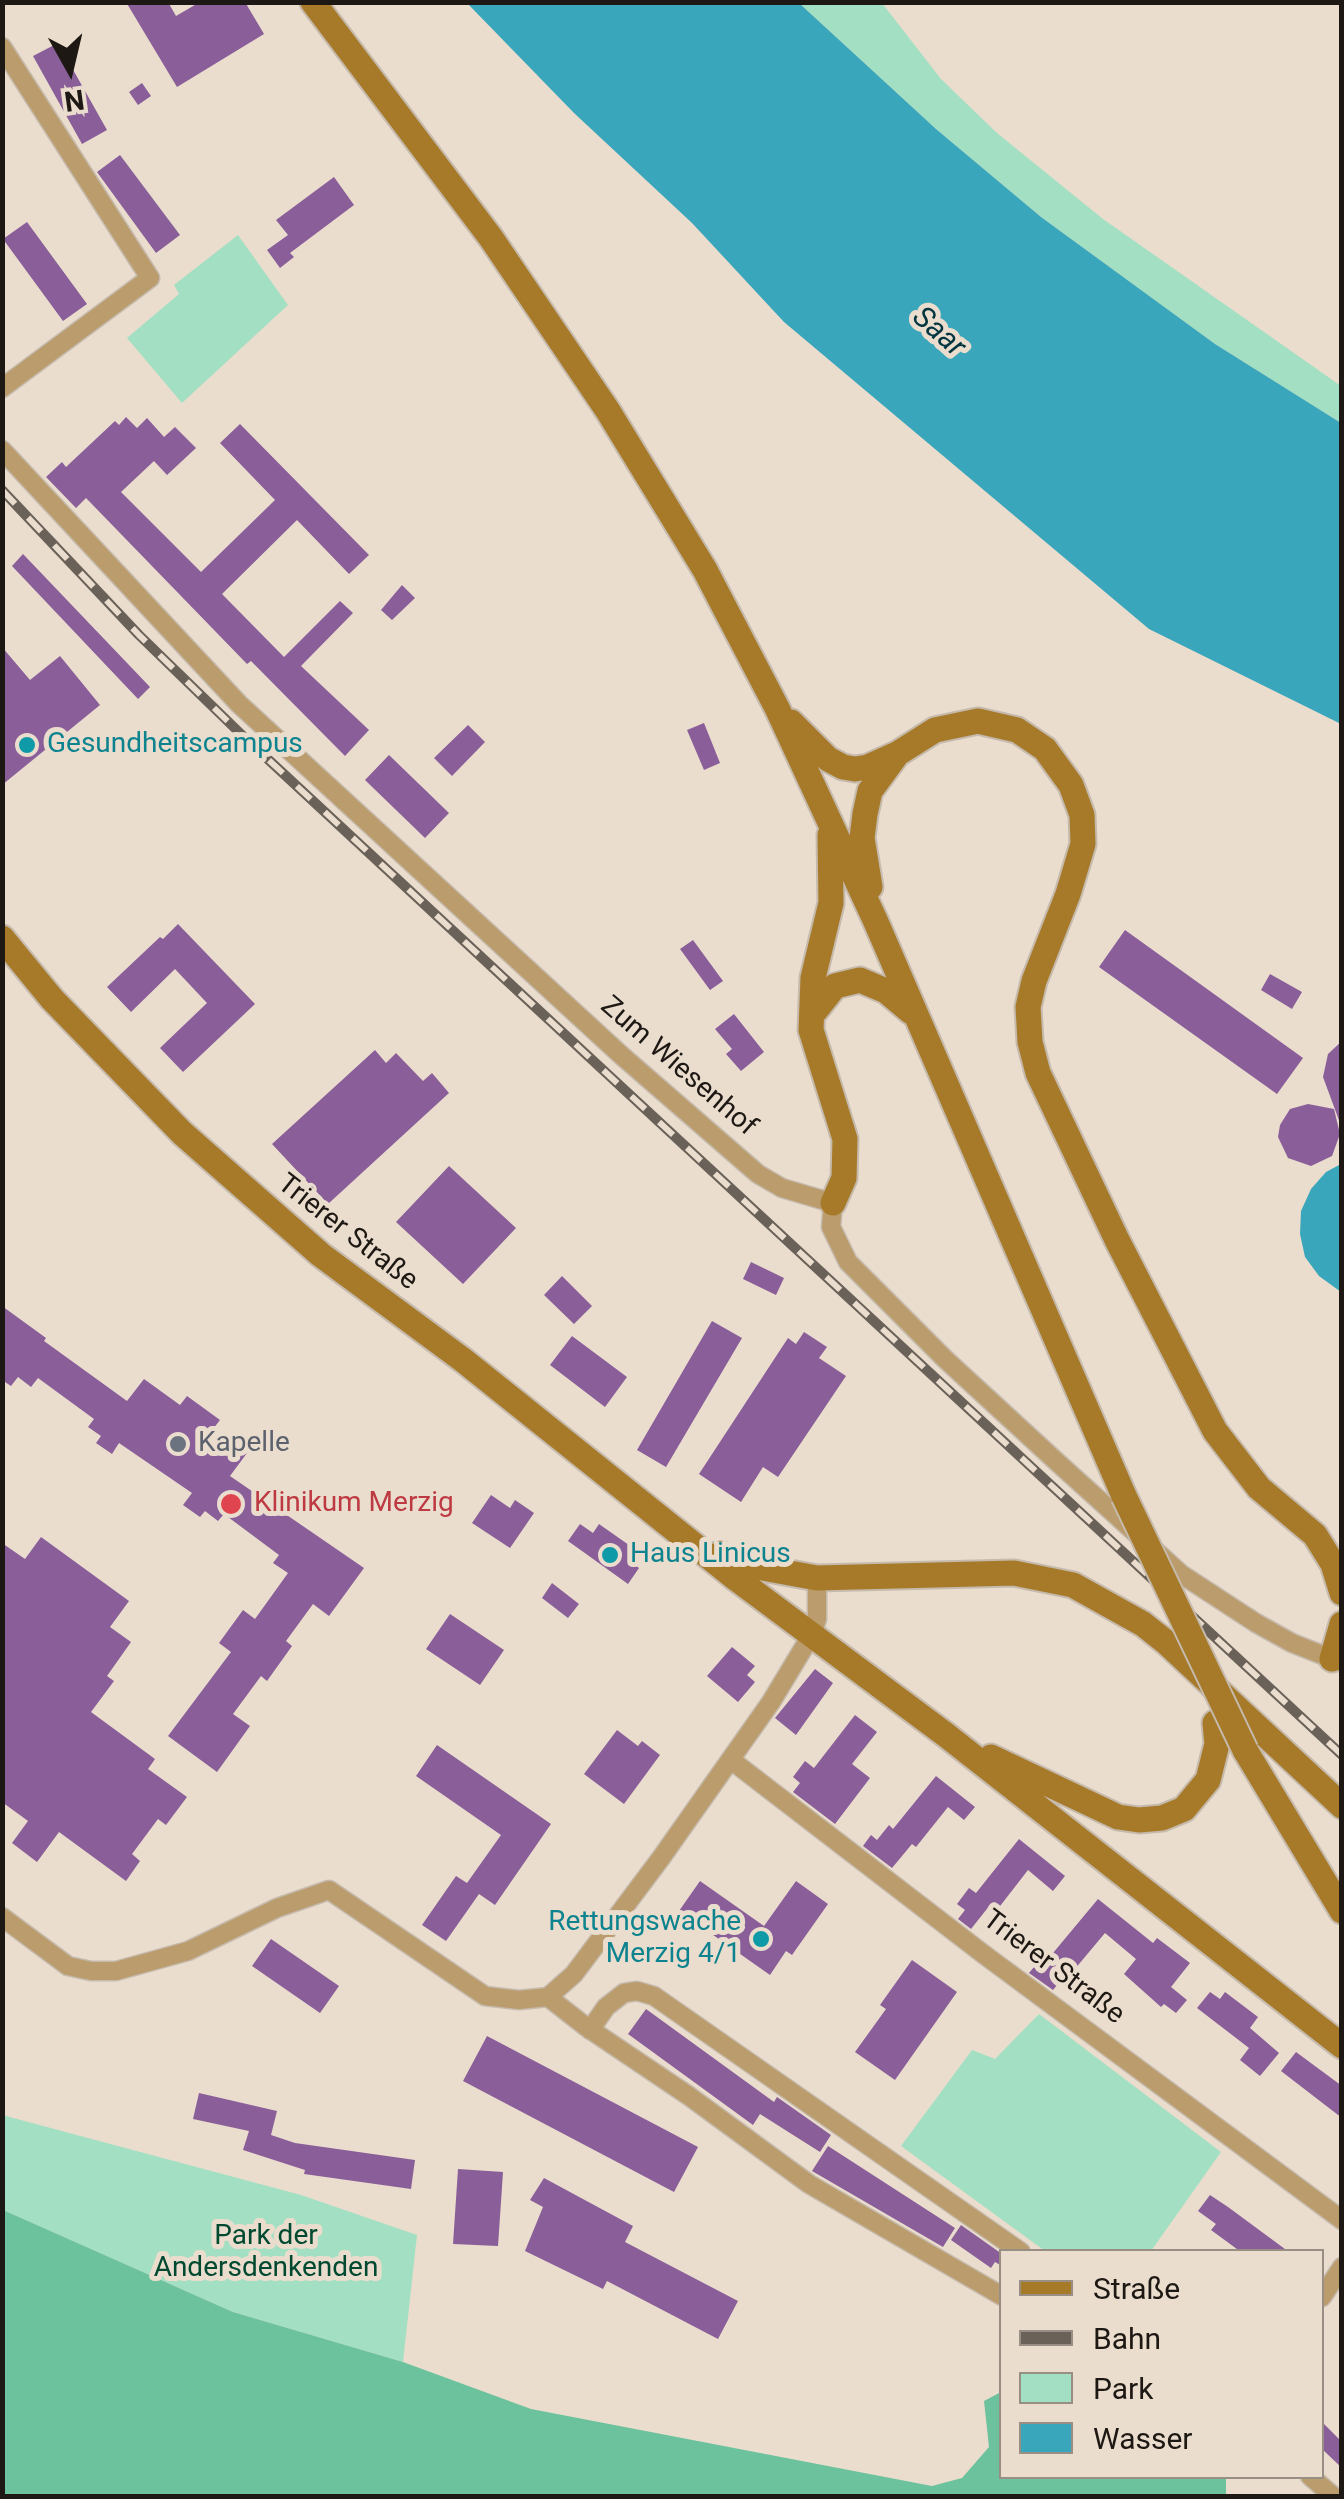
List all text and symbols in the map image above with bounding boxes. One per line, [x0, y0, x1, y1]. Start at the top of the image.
north arrow [20, 20, 120, 120]
text: N [62, 82, 86, 118]
water label: Saar [904, 300, 972, 366]
place label: Gesundheitscampus [47, 728, 303, 762]
marker: Gesundheitscampus [16, 734, 38, 756]
street label: Zum Wiesenhof [593, 990, 763, 1144]
street label: Trierer Straße [270, 1168, 424, 1298]
place label: Kapelle [198, 1427, 290, 1461]
marker: Kapelle [167, 1433, 189, 1455]
place label: Klinikum Merzig [254, 1487, 454, 1521]
marker: Klinikum Merzig [218, 1491, 244, 1517]
place label: Haus Linicus [630, 1538, 791, 1572]
marker: Haus Linicus [599, 1544, 621, 1566]
street label: Trierer Straße [975, 1904, 1131, 2032]
place label: Rettungswache Merzig 4/1 [548, 1906, 741, 1972]
marker: Rettungswache Merzig 4/1 [750, 1928, 772, 1950]
park label: Park der Andersdenkenden [154, 2220, 378, 2286]
legend [999, 2249, 1324, 2479]
text: Straße [1093, 2271, 1180, 2306]
text: Bahn [1093, 2321, 1161, 2356]
text: Park [1093, 2371, 1153, 2406]
text: Wasser [1093, 2421, 1193, 2456]

